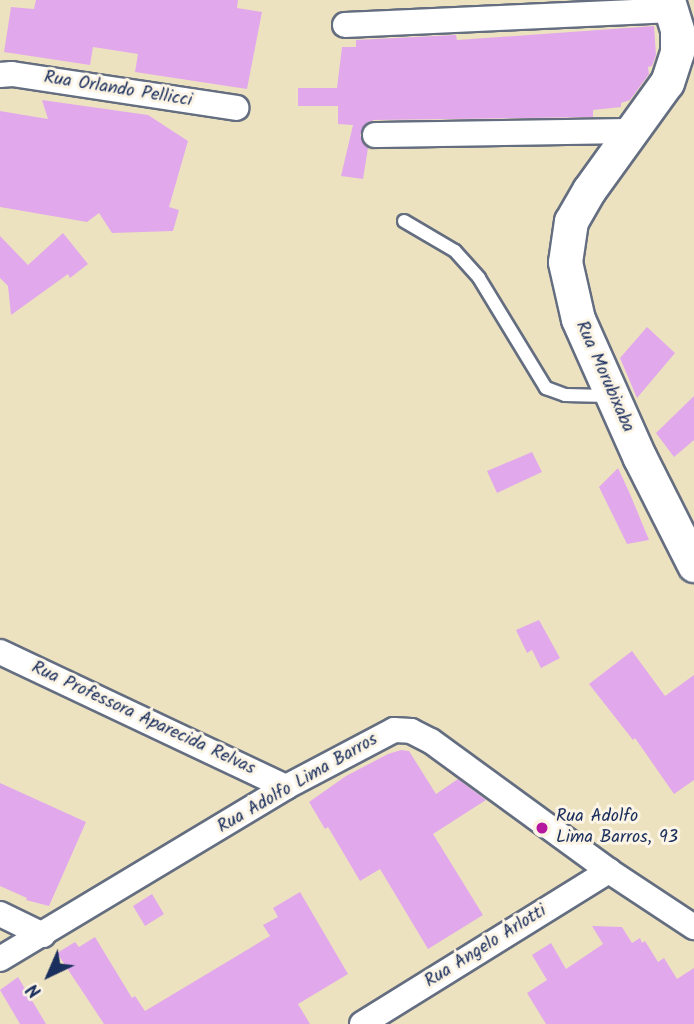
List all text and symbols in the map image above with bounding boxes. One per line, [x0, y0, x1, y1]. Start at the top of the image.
street label: Rua Orlando Pellicci [42, 68, 194, 112]
street label: Rua Morubixaba [570, 318, 638, 436]
street label: Rua Professora Aparecida Relvas [28, 658, 258, 780]
street label: Rua Adolfo Lima Barros [214, 729, 382, 839]
place label: Rua Adolfo Lima Barros, 93 [556, 807, 678, 850]
marker: Rua Adolfo Lima Barros, 93 [534, 820, 550, 836]
street label: Rua Angelo Arlotti [421, 901, 551, 993]
north arrow [14, 940, 84, 1010]
text: N [20, 975, 49, 1005]

